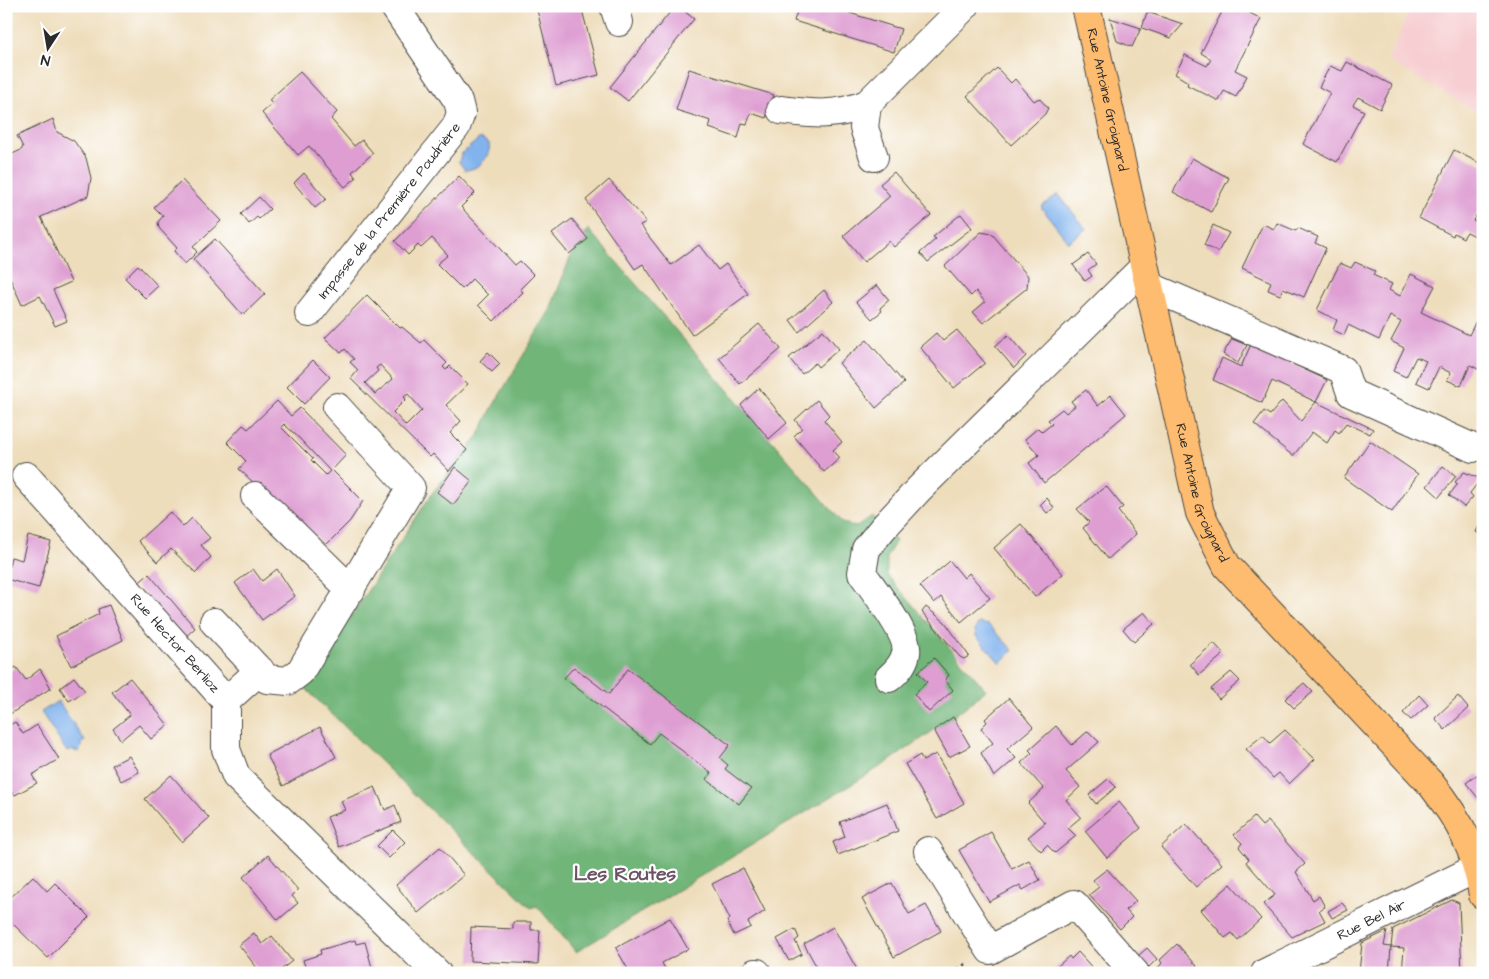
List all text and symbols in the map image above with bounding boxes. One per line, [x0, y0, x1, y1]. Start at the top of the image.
north arrow [22, 22, 72, 72]
street label: Rue Antoine Groignard [1081, 26, 1133, 173]
text: N [39, 49, 52, 70]
street label: Impasse de la Première Poudrière [314, 118, 466, 304]
street label: Rue Antoine Groignard [1170, 421, 1234, 566]
street label: Rue Hector Berlioz [125, 590, 224, 697]
district label: Les Routes [574, 861, 676, 888]
street label: Rue Bel Air [1334, 895, 1410, 946]

